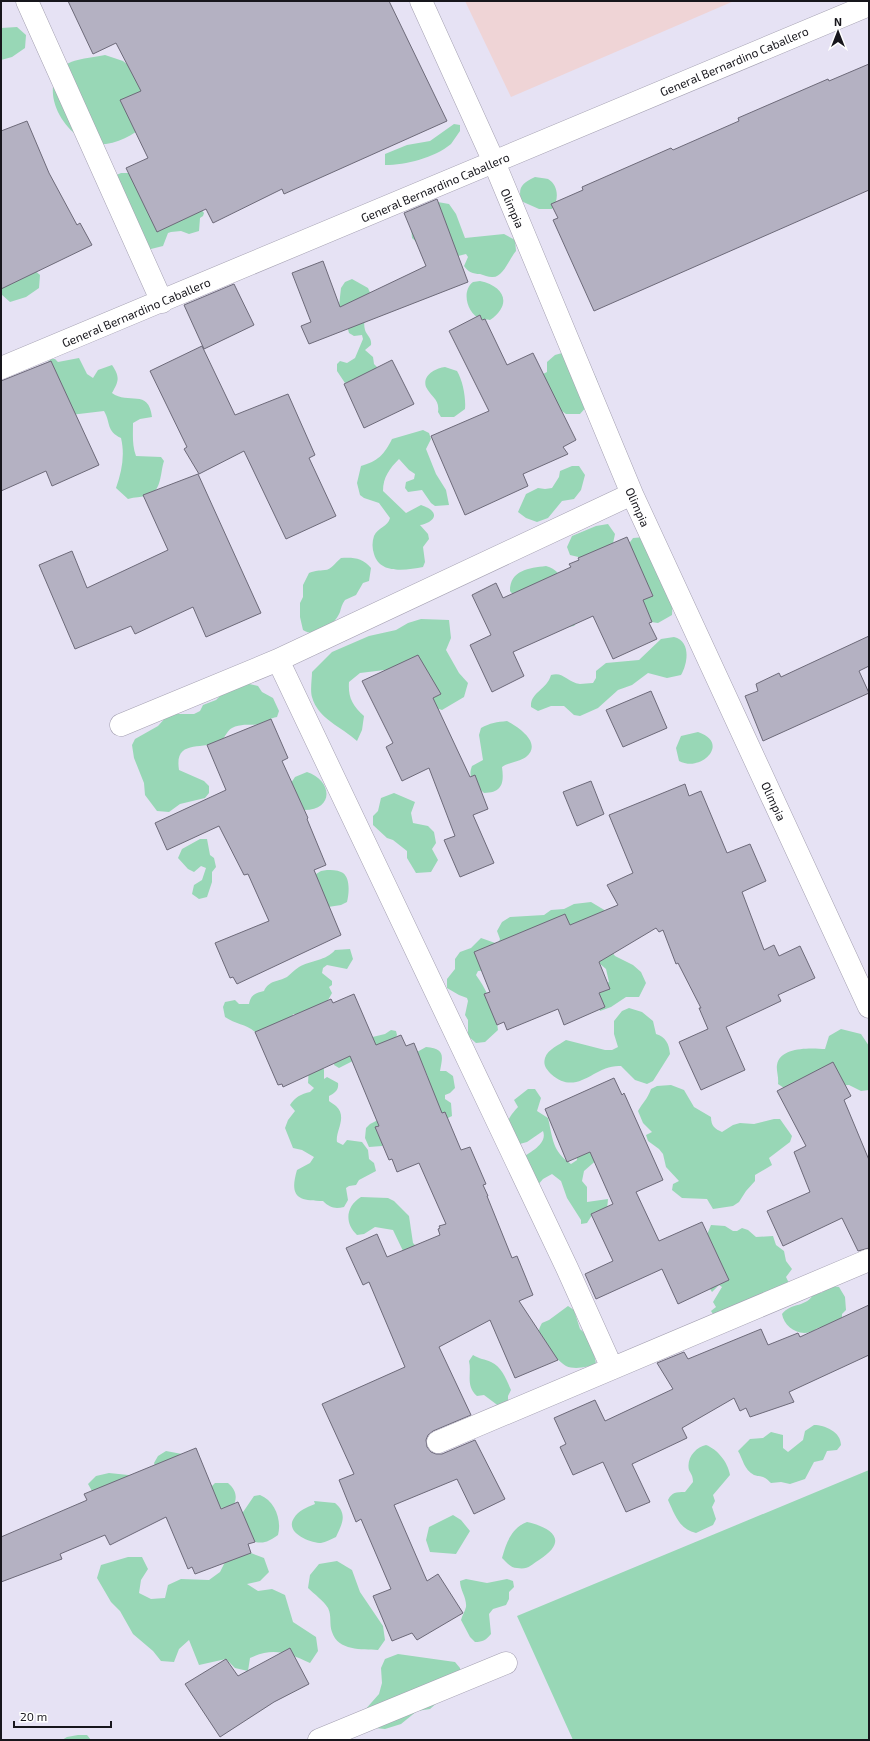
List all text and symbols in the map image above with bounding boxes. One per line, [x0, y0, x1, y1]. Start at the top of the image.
north arrow [818, 12, 858, 52]
text: N [834, 15, 842, 28]
street label: General Bernardino Caballero [658, 23, 810, 99]
street label: General Bernardino Caballero [359, 149, 511, 225]
street label: Olimpia [498, 186, 528, 230]
street label: General Bernardino Caballero [60, 274, 212, 350]
street label: Olimpia [623, 485, 653, 529]
street label: Olimpia [759, 779, 789, 823]
scale bar [14, 1703, 111, 1729]
text: 20 m [20, 1709, 47, 1723]

